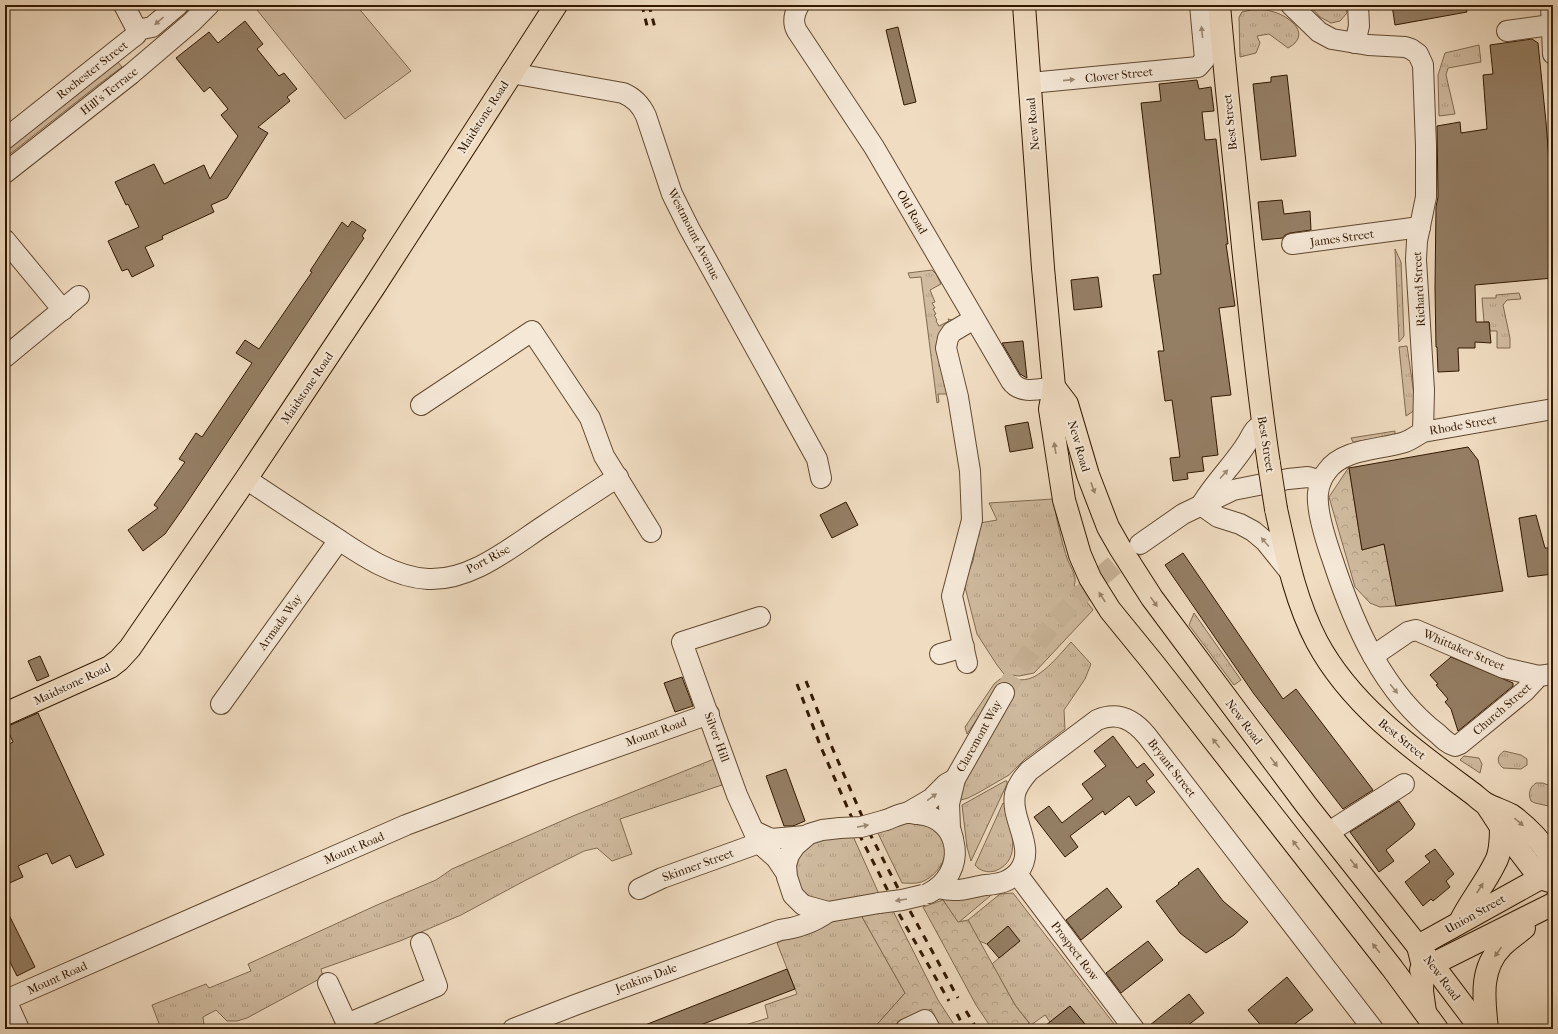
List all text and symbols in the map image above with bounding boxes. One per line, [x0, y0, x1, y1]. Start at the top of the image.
one-way arrow [154, 16, 164, 26]
one-way arrow [1199, 26, 1206, 38]
street label: Rochester Street [54, 37, 131, 102]
street label: Hill's Terrace [77, 64, 141, 118]
street label: Clover Street [1084, 64, 1154, 86]
one-way arrow [1063, 76, 1075, 83]
street label: Maidstone Road [454, 78, 512, 156]
street label: Best Street [1220, 92, 1240, 151]
street label: New Road [1024, 97, 1042, 151]
street label: Westmount Avenue [664, 185, 723, 282]
street label: Old Road [894, 187, 930, 237]
street label: James Street [1308, 226, 1376, 250]
street label: Richard Street [1410, 250, 1428, 327]
street label: Maidstone Road [278, 349, 336, 426]
street label: Rhode Street [1428, 412, 1498, 438]
street label: Best Street [1255, 415, 1277, 474]
street label: New Road [1065, 419, 1093, 474]
one-way arrow [1052, 442, 1058, 454]
one-way arrow [1219, 470, 1228, 479]
one-way arrow [1090, 482, 1096, 494]
one-way arrow [1261, 537, 1270, 547]
street label: Port Rise [464, 542, 512, 576]
street label: Armada Way [254, 591, 305, 654]
one-way arrow [1098, 592, 1105, 603]
one-way arrow [1150, 597, 1158, 607]
street label: Whittaker Street [1420, 626, 1508, 674]
street label: Maidstone Road [31, 660, 113, 708]
street label: Church Street [1470, 679, 1535, 738]
one-way arrow [1390, 683, 1399, 694]
street label: Claremont Way [953, 697, 1005, 775]
street label: New Road [1222, 697, 1266, 748]
street label: Silver Hill [702, 710, 733, 764]
street label: Mount Road [624, 714, 689, 750]
street label: Best Street [1376, 716, 1429, 763]
street label: Bryant Street [1145, 736, 1200, 800]
one-way arrow [1211, 737, 1220, 748]
one-way arrow [1270, 757, 1278, 767]
one-way arrow [927, 793, 937, 801]
one-way arrow [1514, 818, 1525, 827]
one-way arrow [857, 823, 870, 829]
street label: Mount Road [322, 829, 387, 867]
one-way arrow [1292, 840, 1300, 850]
street label: Skinner Street [660, 845, 736, 884]
one-way arrow [1350, 859, 1359, 870]
one-way arrow [1476, 882, 1483, 894]
street label: Union Street [1442, 891, 1508, 936]
one-way arrow [895, 897, 907, 903]
street label: Prospect Row [1048, 919, 1102, 984]
one-way arrow [1371, 942, 1380, 953]
one-way arrow [1494, 946, 1502, 957]
street label: New Road [1420, 953, 1464, 1004]
street label: Mount Road [25, 958, 90, 997]
street label: Jenkins Dale [612, 960, 679, 996]

